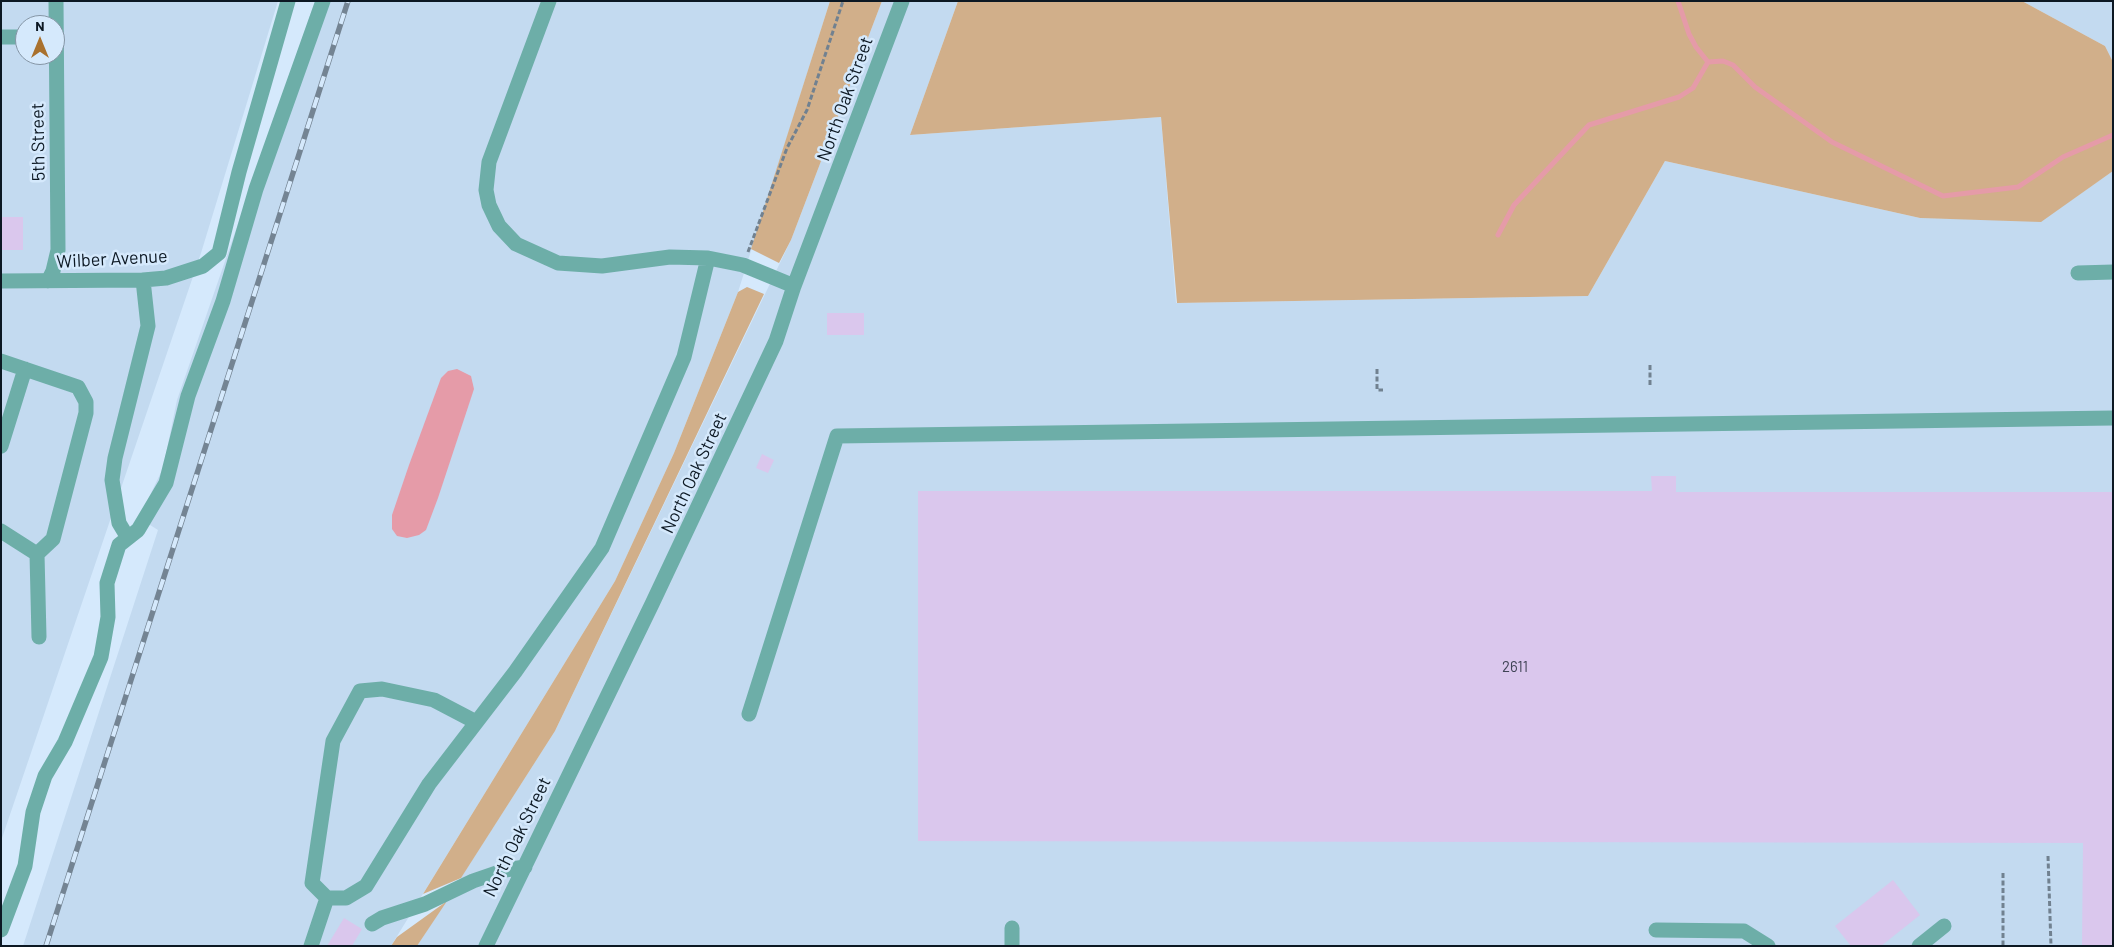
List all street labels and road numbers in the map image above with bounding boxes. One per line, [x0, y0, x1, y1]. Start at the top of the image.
street label: North Oak Street [813, 34, 877, 164]
street label: 5th Street [27, 103, 49, 181]
street label: Wilber Avenue [56, 245, 168, 273]
street label: North Oak Street [657, 409, 731, 537]
street label: North Oak Street [479, 774, 555, 900]

